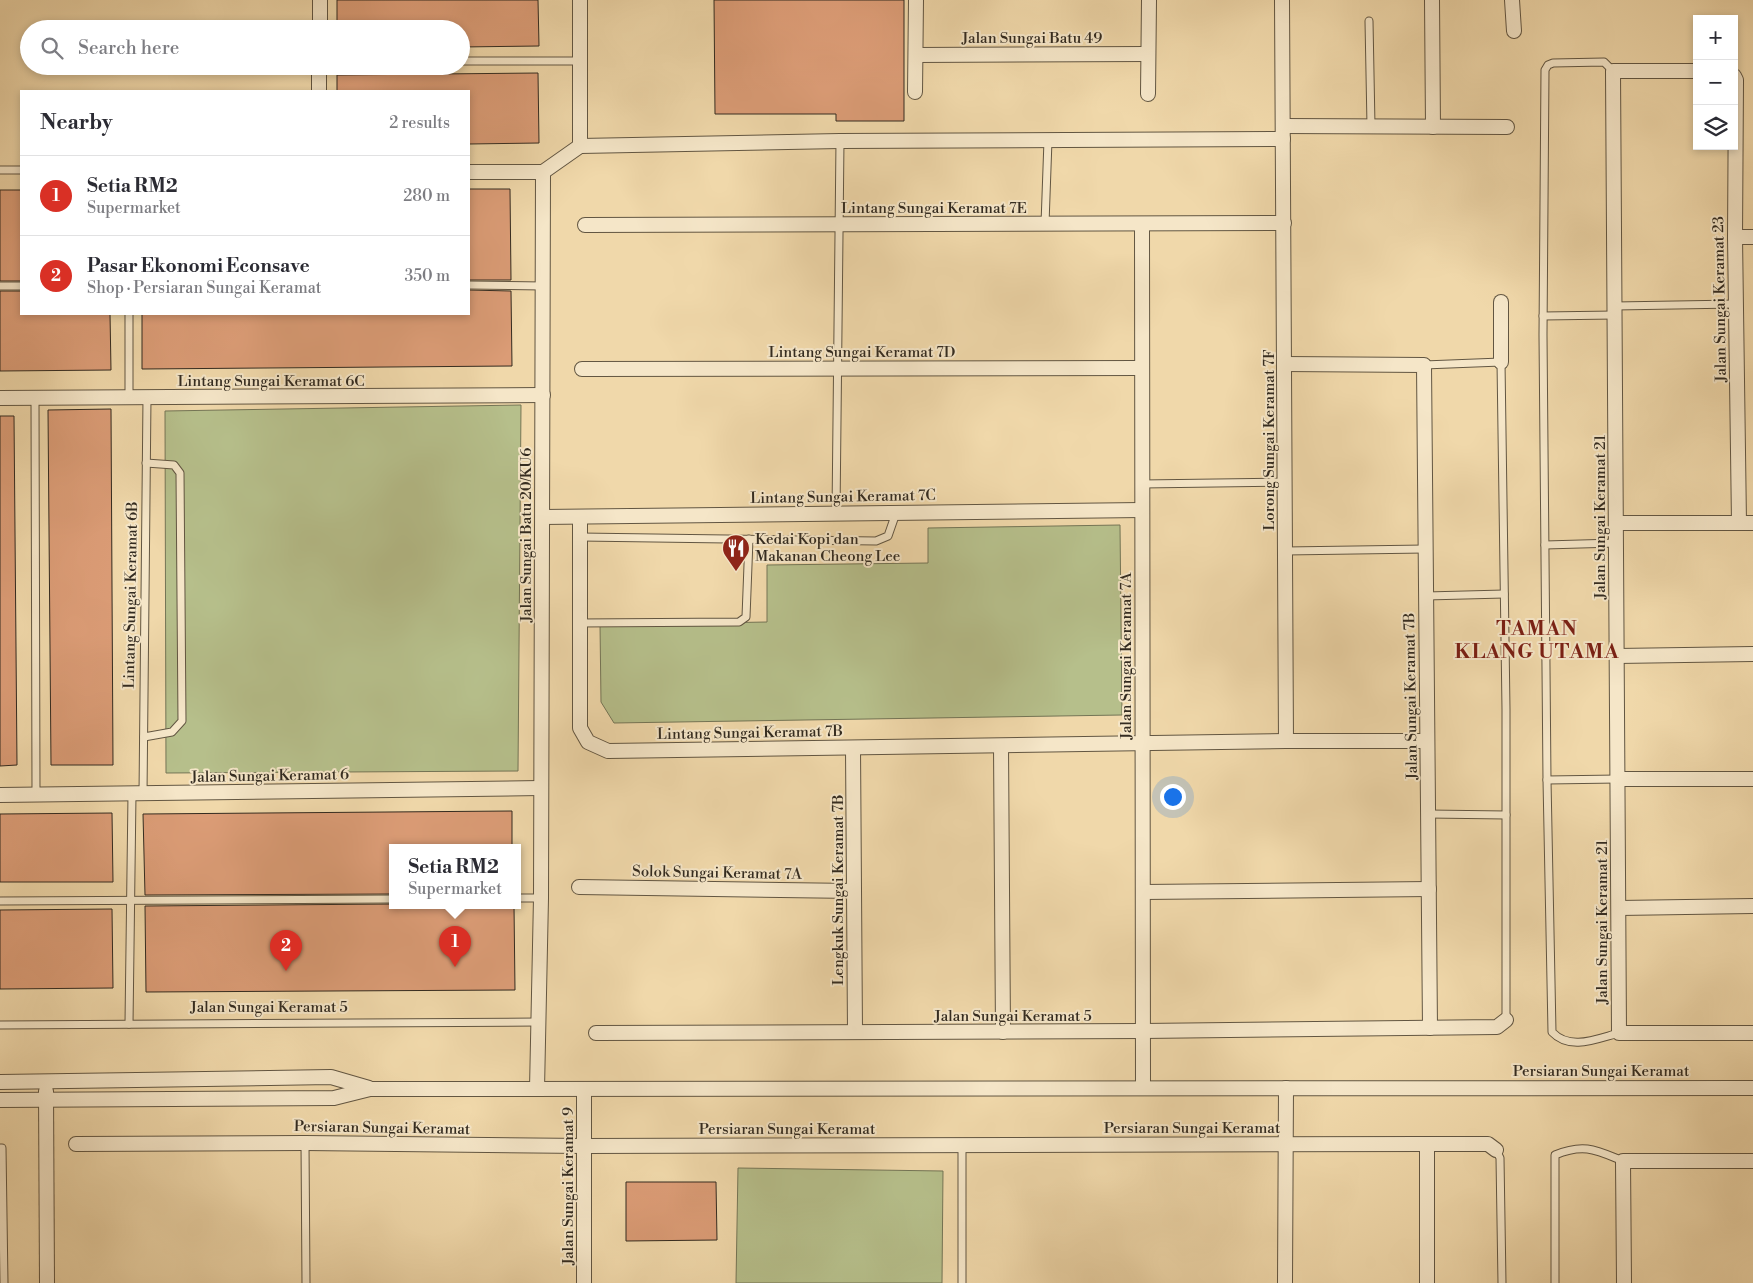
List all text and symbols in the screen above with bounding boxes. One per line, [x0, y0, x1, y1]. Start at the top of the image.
map controls [1693, 15, 1738, 150]
button: + [1693, 15, 1738, 60]
search box [20, 20, 470, 75]
street label: Jalan Sungai Batu 49 [961, 29, 1102, 48]
icon: search [38, 34, 66, 62]
text: Search here [78, 36, 179, 60]
button: − [1693, 60, 1738, 105]
button: layers [1693, 105, 1738, 150]
text: Nearby [40, 110, 113, 136]
text: 2 results [389, 113, 450, 133]
text: Setia RM2 [87, 174, 178, 198]
text: 1 [52, 186, 60, 206]
text: 280 m [403, 186, 450, 206]
text: Supermarket [87, 198, 181, 218]
street label: Lintang Sungai Keramat 7E [841, 199, 1027, 218]
street label: Jalan Sungai Keramat 23 [1709, 216, 1731, 383]
text: Pasar Ekonomi Econsave [87, 254, 310, 278]
text: 2 [51, 266, 61, 286]
text: 350 m [404, 266, 450, 286]
text: Shop · Persiaran Sungai Keramat [87, 278, 321, 298]
street label: Lintang Sungai Keramat 7D [768, 343, 956, 362]
street label: Lorong Sungai Keramat 7F [1260, 349, 1279, 531]
street label: Lintang Sungai Keramat 6C [177, 372, 365, 391]
street label: Jalan Sungai Keramat 21 [1591, 434, 1610, 600]
street label: Jalan Sungai Batu 20/KU6 [517, 448, 536, 623]
street label: Lintang Sungai Keramat 7C [750, 486, 936, 508]
street label: Lintang Sungai Keramat 6B [120, 501, 142, 689]
place label: Kedai Kopi dan Makanan Cheong Lee [755, 530, 900, 566]
restaurant icon: Kedai Kopi dan Makanan Cheong Lee [721, 533, 751, 572]
street label: Jalan Sungai Keramat 7A [1117, 572, 1136, 740]
street label: Jalan Sungai Keramat 7B [1400, 612, 1422, 781]
district label: TAMAN KLANG UTAMA [1454, 617, 1620, 665]
street label: Lintang Sungai Keramat 7B [657, 722, 843, 744]
street label: Jalan Sungai Keramat 6 [190, 765, 349, 787]
your location [1160, 784, 1186, 810]
street label: Lengkuk Sungai Keramat 7B [829, 794, 848, 986]
street label: Jalan Sungai Keramat 21 [1593, 839, 1612, 1005]
popup [389, 844, 521, 909]
text: Setia RM2 [408, 855, 499, 879]
street label: Solok Sungai Keramat 7A [632, 862, 803, 884]
text: Supermarket [408, 879, 502, 899]
pin: 1 [439, 926, 471, 967]
pin: 2 [270, 930, 302, 971]
street label: Jalan Sungai Keramat 5 [189, 998, 348, 1017]
street label: Jalan Sungai Keramat 5 [933, 1007, 1092, 1026]
street label: Persiaran Sungai Keramat [1513, 1062, 1690, 1081]
street label: Jalan Sungai Keramat 9 [559, 1107, 578, 1266]
street label: Persiaran Sungai Keramat [294, 1117, 471, 1139]
street label: Persiaran Sungai Keramat [1104, 1119, 1281, 1138]
street label: Persiaran Sungai Keramat [699, 1120, 876, 1139]

